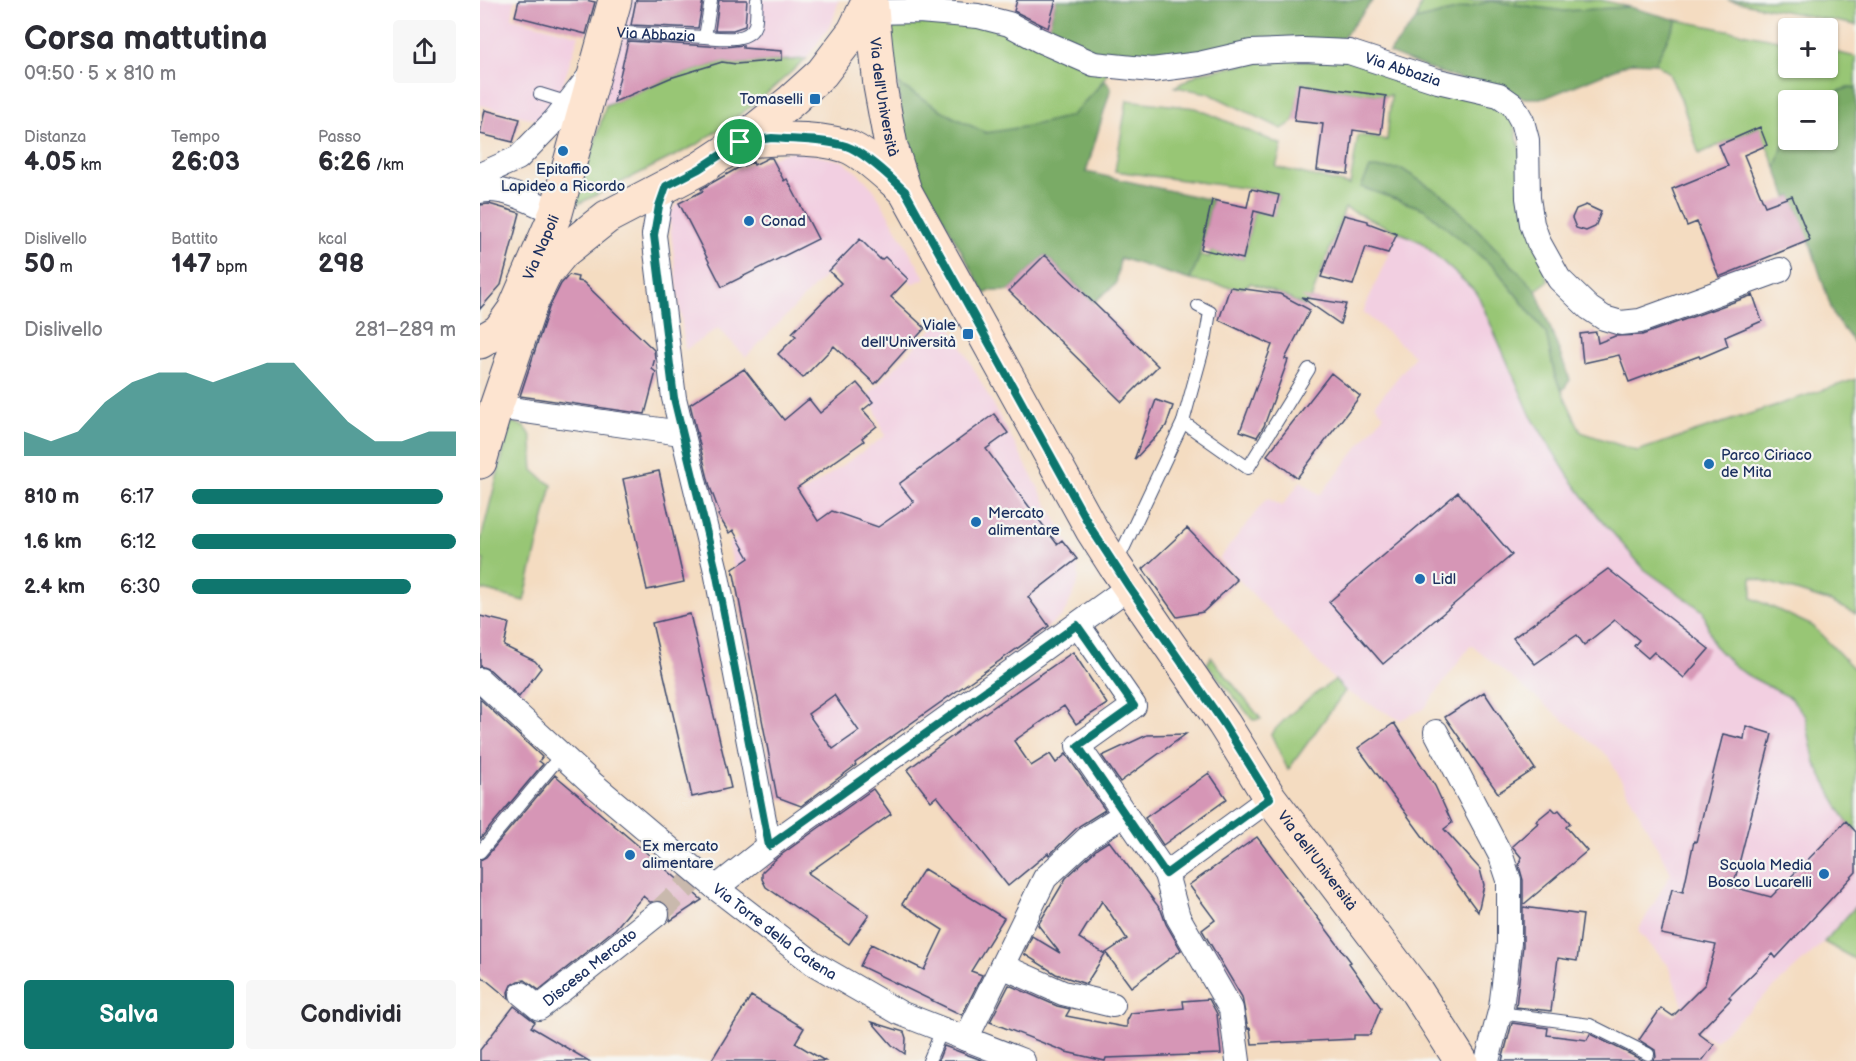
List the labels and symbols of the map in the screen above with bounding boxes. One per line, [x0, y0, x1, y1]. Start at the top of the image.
street label: Via Abbazia [616, 23, 696, 46]
street label: Via dell'Università [865, 37, 903, 159]
street label: Via Abbazia [1362, 48, 1443, 91]
place label: Tomaselli [740, 90, 803, 109]
marker: Tomaselli [808, 92, 822, 106]
pin [714, 116, 765, 167]
marker: Epitaffio Lapideo a Ricordo [556, 144, 570, 158]
place label: Epitaffio Lapideo a Ricordo [501, 160, 625, 196]
street label: Via Napoli [519, 212, 564, 283]
place label: Conad [761, 212, 806, 231]
marker: Conad [742, 214, 756, 228]
place label: Viale dell'Università [861, 316, 956, 352]
marker: Viale dell'Università [961, 327, 975, 341]
place label: Parco Ciriaco de Mita [1721, 446, 1812, 482]
marker: Parco Ciriaco de Mita [1702, 457, 1716, 471]
place label: Mercato alimentare [988, 504, 1060, 540]
marker: Mercato alimentare [969, 515, 983, 529]
place label: Lidl [1432, 570, 1456, 589]
marker: Lidl [1413, 572, 1427, 586]
street label: Via dell'Università [1273, 807, 1361, 914]
place label: Ex mercato alimentare [642, 837, 719, 873]
marker: Ex mercato alimentare [623, 848, 637, 862]
place label: Scuola Media Bosco Lucarelli [1708, 856, 1812, 892]
marker: Scuola Media Bosco Lucarelli [1817, 867, 1831, 881]
street label: Via Torre della Catena [709, 879, 840, 984]
street label: Discesa Mercato [539, 924, 641, 1011]

